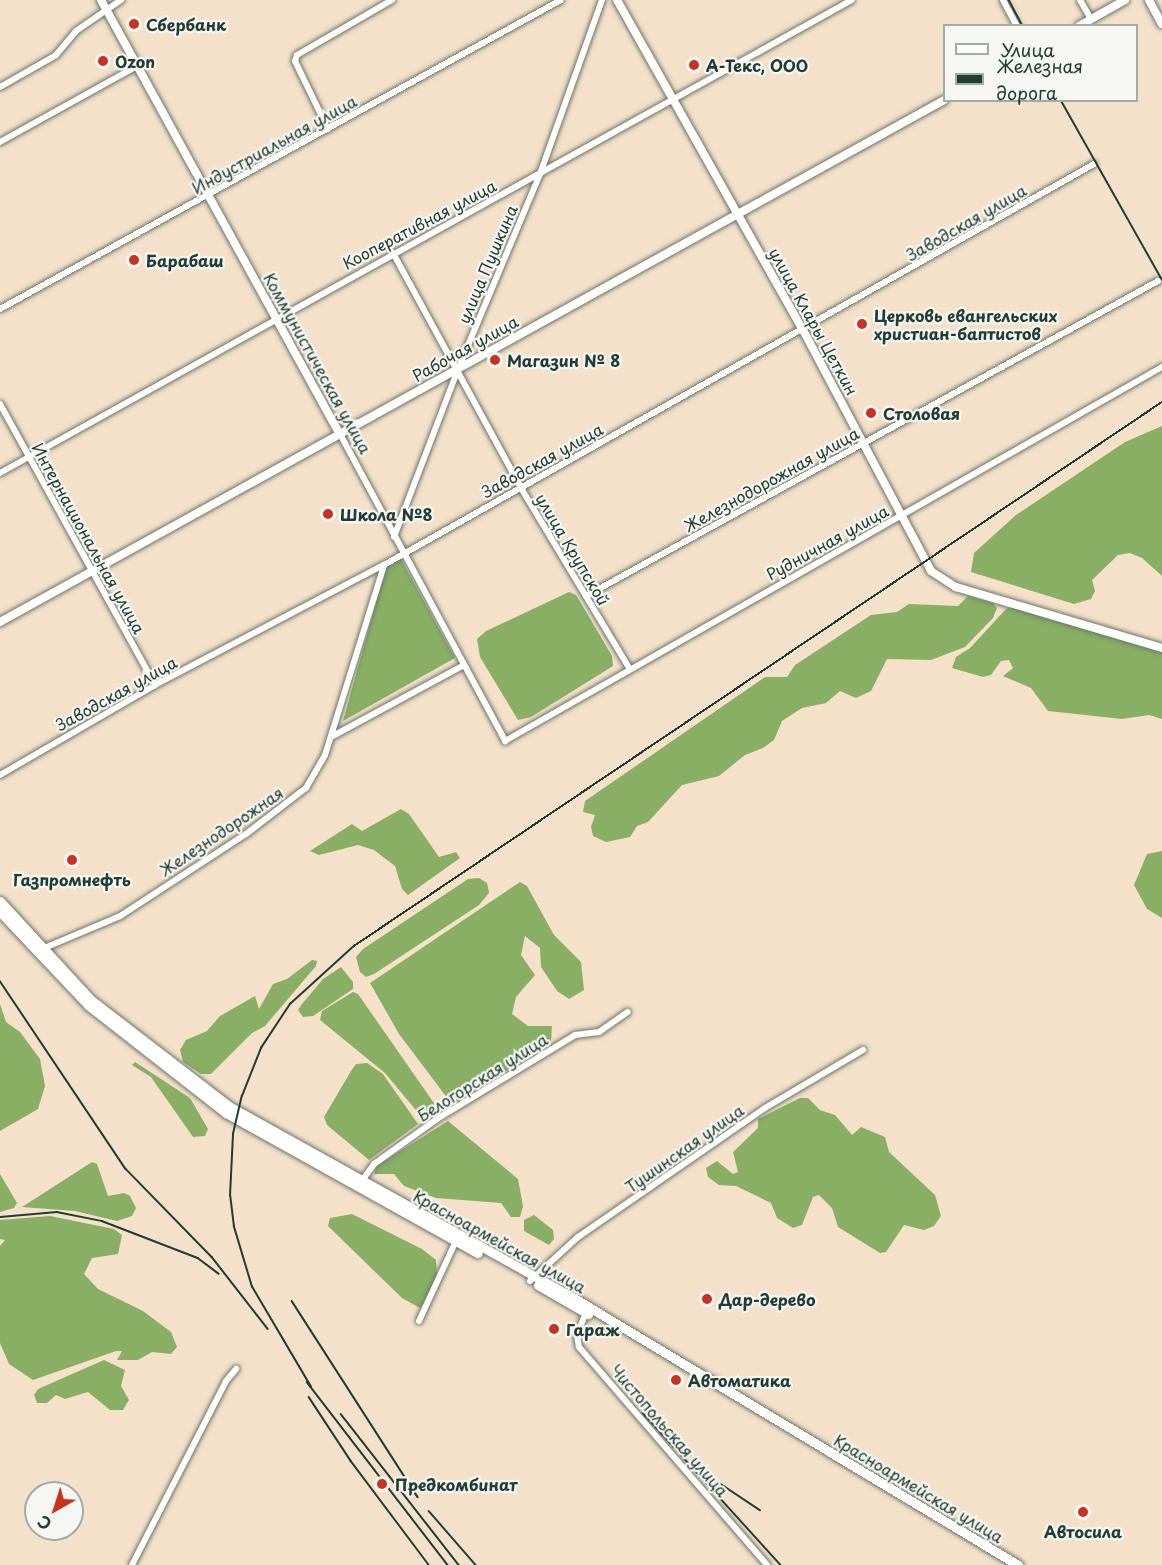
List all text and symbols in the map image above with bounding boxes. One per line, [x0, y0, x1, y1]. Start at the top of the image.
place label: Сбербанк [146, 14, 226, 34]
marker: Сбербанк [127, 17, 141, 31]
legend [943, 24, 1138, 102]
text: Улица [1001, 36, 1055, 63]
place label: Ozon [115, 51, 155, 71]
text: Железная дорога [996, 52, 1083, 106]
marker: Ozon [96, 54, 110, 68]
place label: А-Текс, ООО [706, 55, 809, 75]
marker: А-Текс, ООО [687, 58, 701, 72]
street label: Индустриальная улица [188, 90, 360, 198]
street label: Кооперативная улица [338, 175, 500, 273]
street label: Заводская улица [902, 180, 1030, 264]
street label: улица Пушкина [453, 201, 521, 327]
street label: улица Клары Цеткин [765, 244, 863, 398]
place label: Барабаш [146, 250, 223, 270]
marker: Барабаш [127, 253, 141, 267]
street label: Коммунистическая улица [260, 269, 376, 457]
place label: Церковь евангельских христиан-баптистов [874, 305, 1058, 343]
street label: Рабочая улица [409, 311, 521, 385]
marker: Церковь евангельских христиан-баптистов [855, 317, 869, 331]
place label: Магазин № 8 [507, 350, 620, 370]
marker: Магазин № 8 [488, 353, 502, 367]
place label: Столовая [883, 403, 960, 423]
marker: Столовая [864, 406, 878, 420]
street label: Заводская улица [478, 419, 606, 501]
street label: Железнодорожная улица [680, 423, 862, 535]
street label: Интернациональная улица [28, 439, 150, 637]
street label: улица Крупской [532, 489, 614, 609]
street label: Рудничная улица [762, 500, 892, 584]
place label: Школа №8 [340, 504, 433, 524]
marker: Школа №8 [321, 507, 335, 521]
street label: Заводская улица [52, 652, 180, 734]
street label: Железнодорожная [155, 782, 287, 880]
marker: Газпромнефть [65, 853, 79, 867]
place label: Газпромнефть [13, 869, 131, 889]
street label: Белогорская улица [413, 1029, 551, 1125]
street label: Тушинская улица [621, 1100, 747, 1196]
street label: Красноармейская улица [410, 1185, 590, 1297]
place label: Дар-дерево [719, 1289, 816, 1309]
marker: Дар-дерево [700, 1292, 714, 1306]
place label: Гараж [566, 1319, 620, 1339]
marker: Гараж [547, 1322, 561, 1336]
street label: Чистопольская улица [607, 1359, 733, 1501]
place label: Автоматика [688, 1370, 791, 1390]
marker: Автоматика [669, 1373, 683, 1387]
street label: Красноармейская улица [830, 1430, 1008, 1546]
place label: Предкомбинат [395, 1474, 517, 1494]
marker: Предкомбинат [373, 1475, 391, 1493]
north arrow [24, 1481, 84, 1541]
marker: Автосила [1076, 1505, 1090, 1519]
text: С [32, 1510, 56, 1537]
place label: Автосила [1044, 1521, 1122, 1541]

